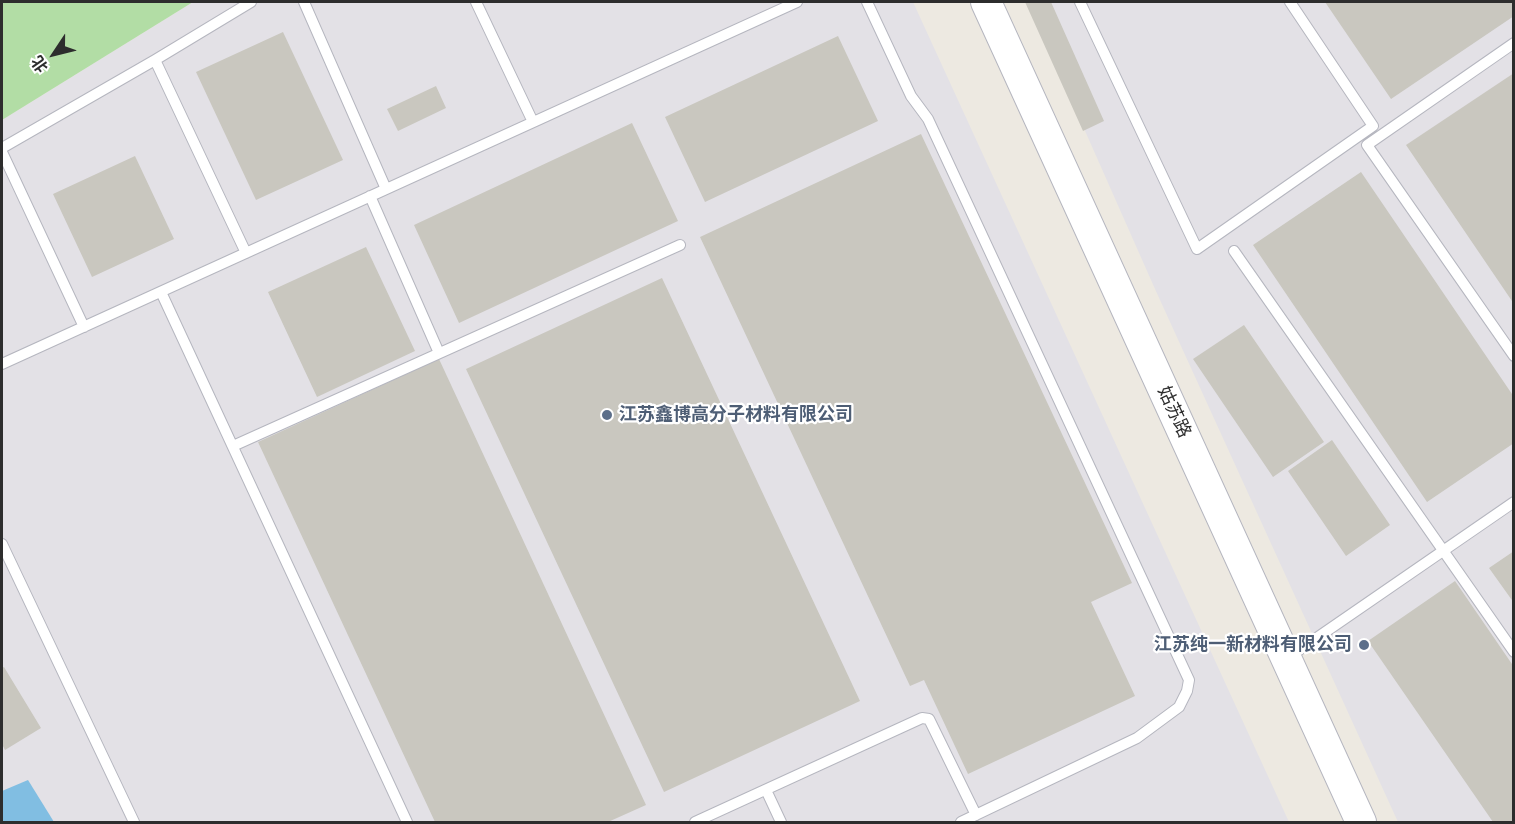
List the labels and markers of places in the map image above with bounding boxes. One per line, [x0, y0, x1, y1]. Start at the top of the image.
place label: 江苏鑫博高分子材料有限公司 [619, 404, 853, 426]
marker: 江苏鑫博高分子材料有限公司 [600, 408, 614, 422]
place label: 江苏纯一新材料有限公司 [1154, 634, 1352, 656]
marker: 江苏纯一新材料有限公司 [1357, 638, 1371, 652]

